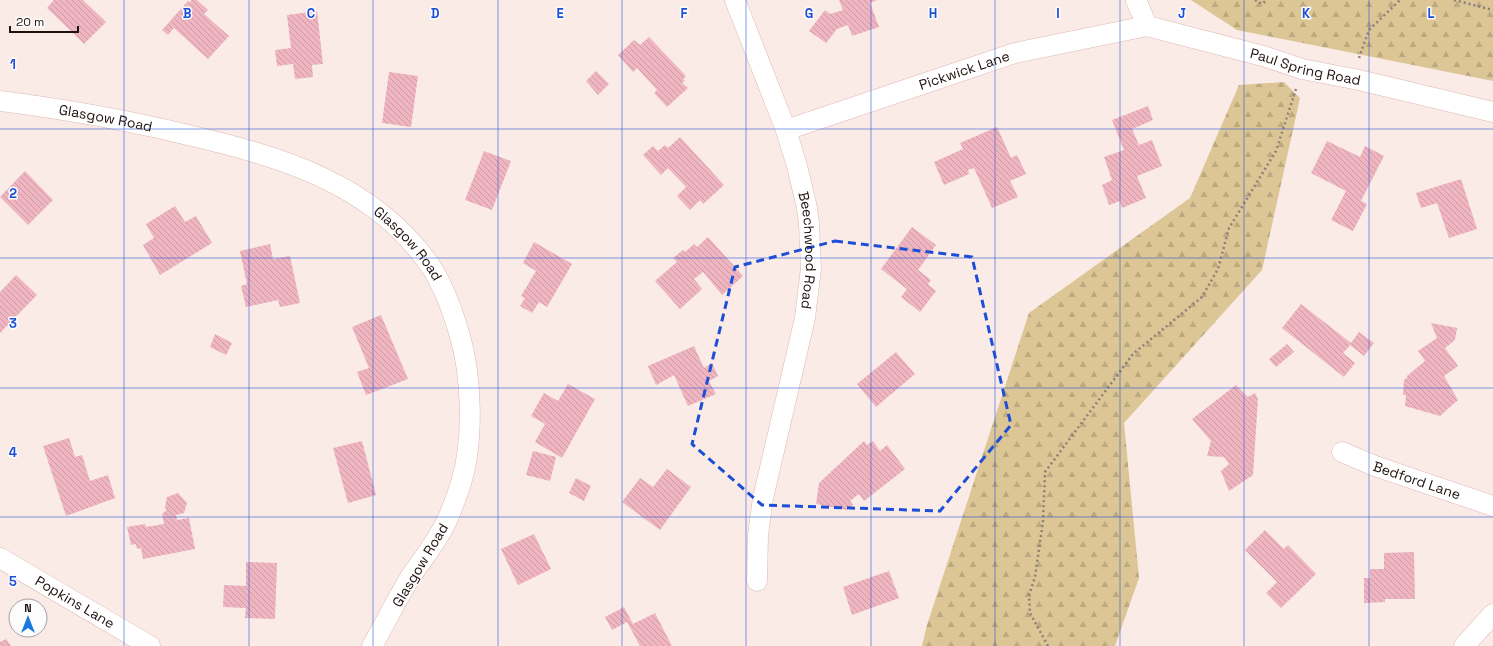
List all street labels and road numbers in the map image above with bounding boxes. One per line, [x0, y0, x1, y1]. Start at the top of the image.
street label: Paul Spring Road [1248, 44, 1362, 89]
street label: Pickwick Lane [917, 46, 1012, 94]
street label: Glasgow Road [58, 101, 154, 136]
street label: Beechwood Road [794, 190, 820, 310]
street label: Glasgow Road [370, 202, 446, 284]
street label: Bedford Lane [1371, 457, 1463, 503]
street label: Glasgow Road [388, 520, 452, 610]
street label: Popkins Lane [32, 572, 118, 632]

